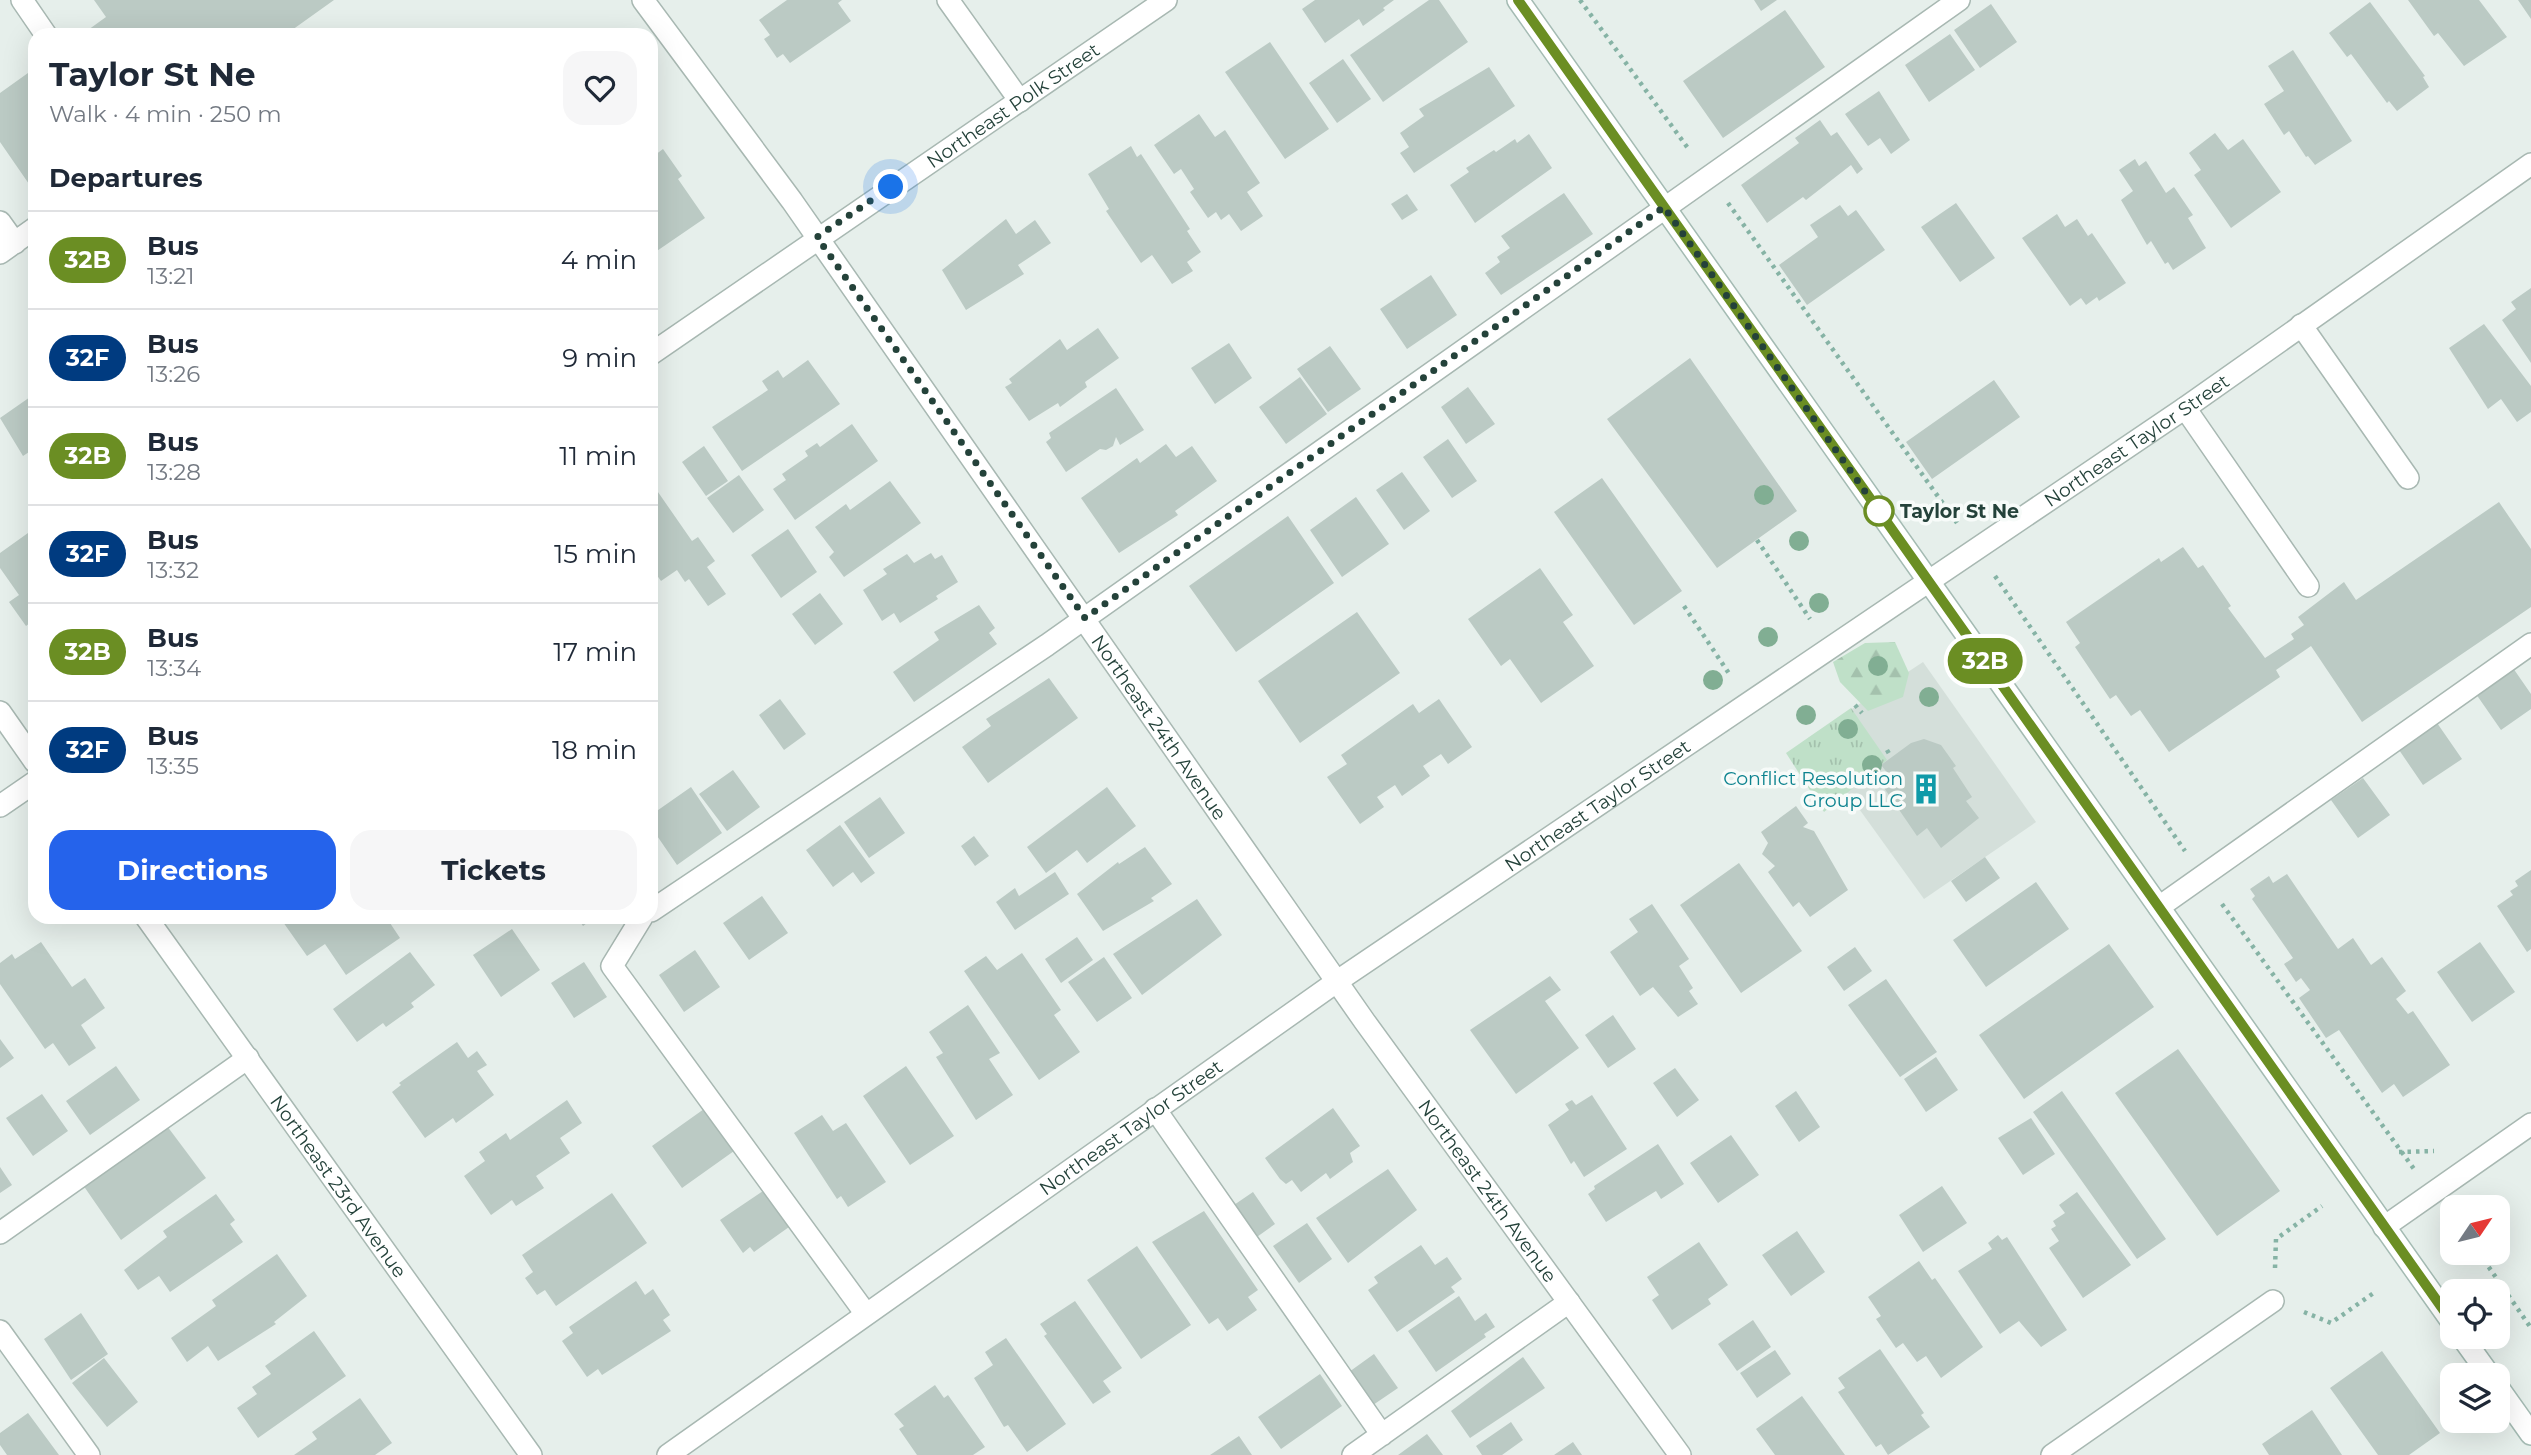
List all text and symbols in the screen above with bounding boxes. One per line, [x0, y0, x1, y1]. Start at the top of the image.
street label: Northeast Polk Street [922, 38, 1104, 173]
button: heart [563, 51, 637, 125]
text: Taylor St Ne [49, 54, 256, 94]
text: Walk · 4 min · 250 m [49, 100, 282, 128]
text: Departures [49, 162, 203, 194]
your location [873, 169, 908, 204]
text: Bus [147, 230, 199, 262]
text: 4 min [561, 244, 637, 276]
text: 32B [64, 245, 111, 274]
text: 13:21 [147, 262, 195, 290]
text: Bus [147, 328, 199, 360]
text: 9 min [562, 342, 637, 374]
text: 32F [66, 343, 109, 372]
text: 13:26 [147, 360, 200, 388]
street label: Northeast Taylor Street [2040, 369, 2234, 512]
text: Bus [147, 426, 199, 458]
text: 11 min [559, 440, 637, 472]
text: 32B [64, 441, 111, 470]
text: 13:28 [147, 458, 201, 486]
marker: Taylor St Ne [1864, 496, 1894, 526]
place label: Taylor St Ne [1900, 500, 2019, 523]
text: Bus [147, 524, 199, 556]
text: 15 min [554, 538, 637, 570]
text: 32F [66, 539, 109, 568]
text: 13:32 [147, 556, 199, 584]
text: Bus [147, 622, 199, 654]
street label: Northeast 24th Avenue [1086, 631, 1231, 825]
text: 17 min [553, 636, 637, 668]
text: 32B [64, 637, 111, 666]
line badge: 32B [1945, 638, 2025, 684]
text: 32B [1962, 646, 2008, 675]
text: 13:34 [147, 654, 201, 682]
text: Bus [147, 720, 199, 752]
text: 18 min [552, 734, 637, 766]
text: 32F [66, 735, 109, 764]
street label: Northeast Taylor Street [1501, 735, 1695, 877]
text: 13:35 [147, 752, 199, 780]
place label: Conflict Resolution Group LLC [1723, 767, 1903, 812]
building icon: Conflict Resolution Group LLC [1909, 772, 1943, 806]
button: Directions [49, 830, 336, 910]
button: Tickets [350, 830, 637, 910]
street label: Northeast Taylor Street [1035, 1055, 1227, 1200]
street label: Northeast 23rd Avenue [265, 1091, 411, 1282]
street label: Northeast 24th Avenue [1413, 1095, 1561, 1287]
north arrow [2440, 1195, 2510, 1265]
map controls [2440, 1195, 2510, 1433]
button: locate [2440, 1279, 2510, 1349]
button: layers [2440, 1363, 2510, 1433]

